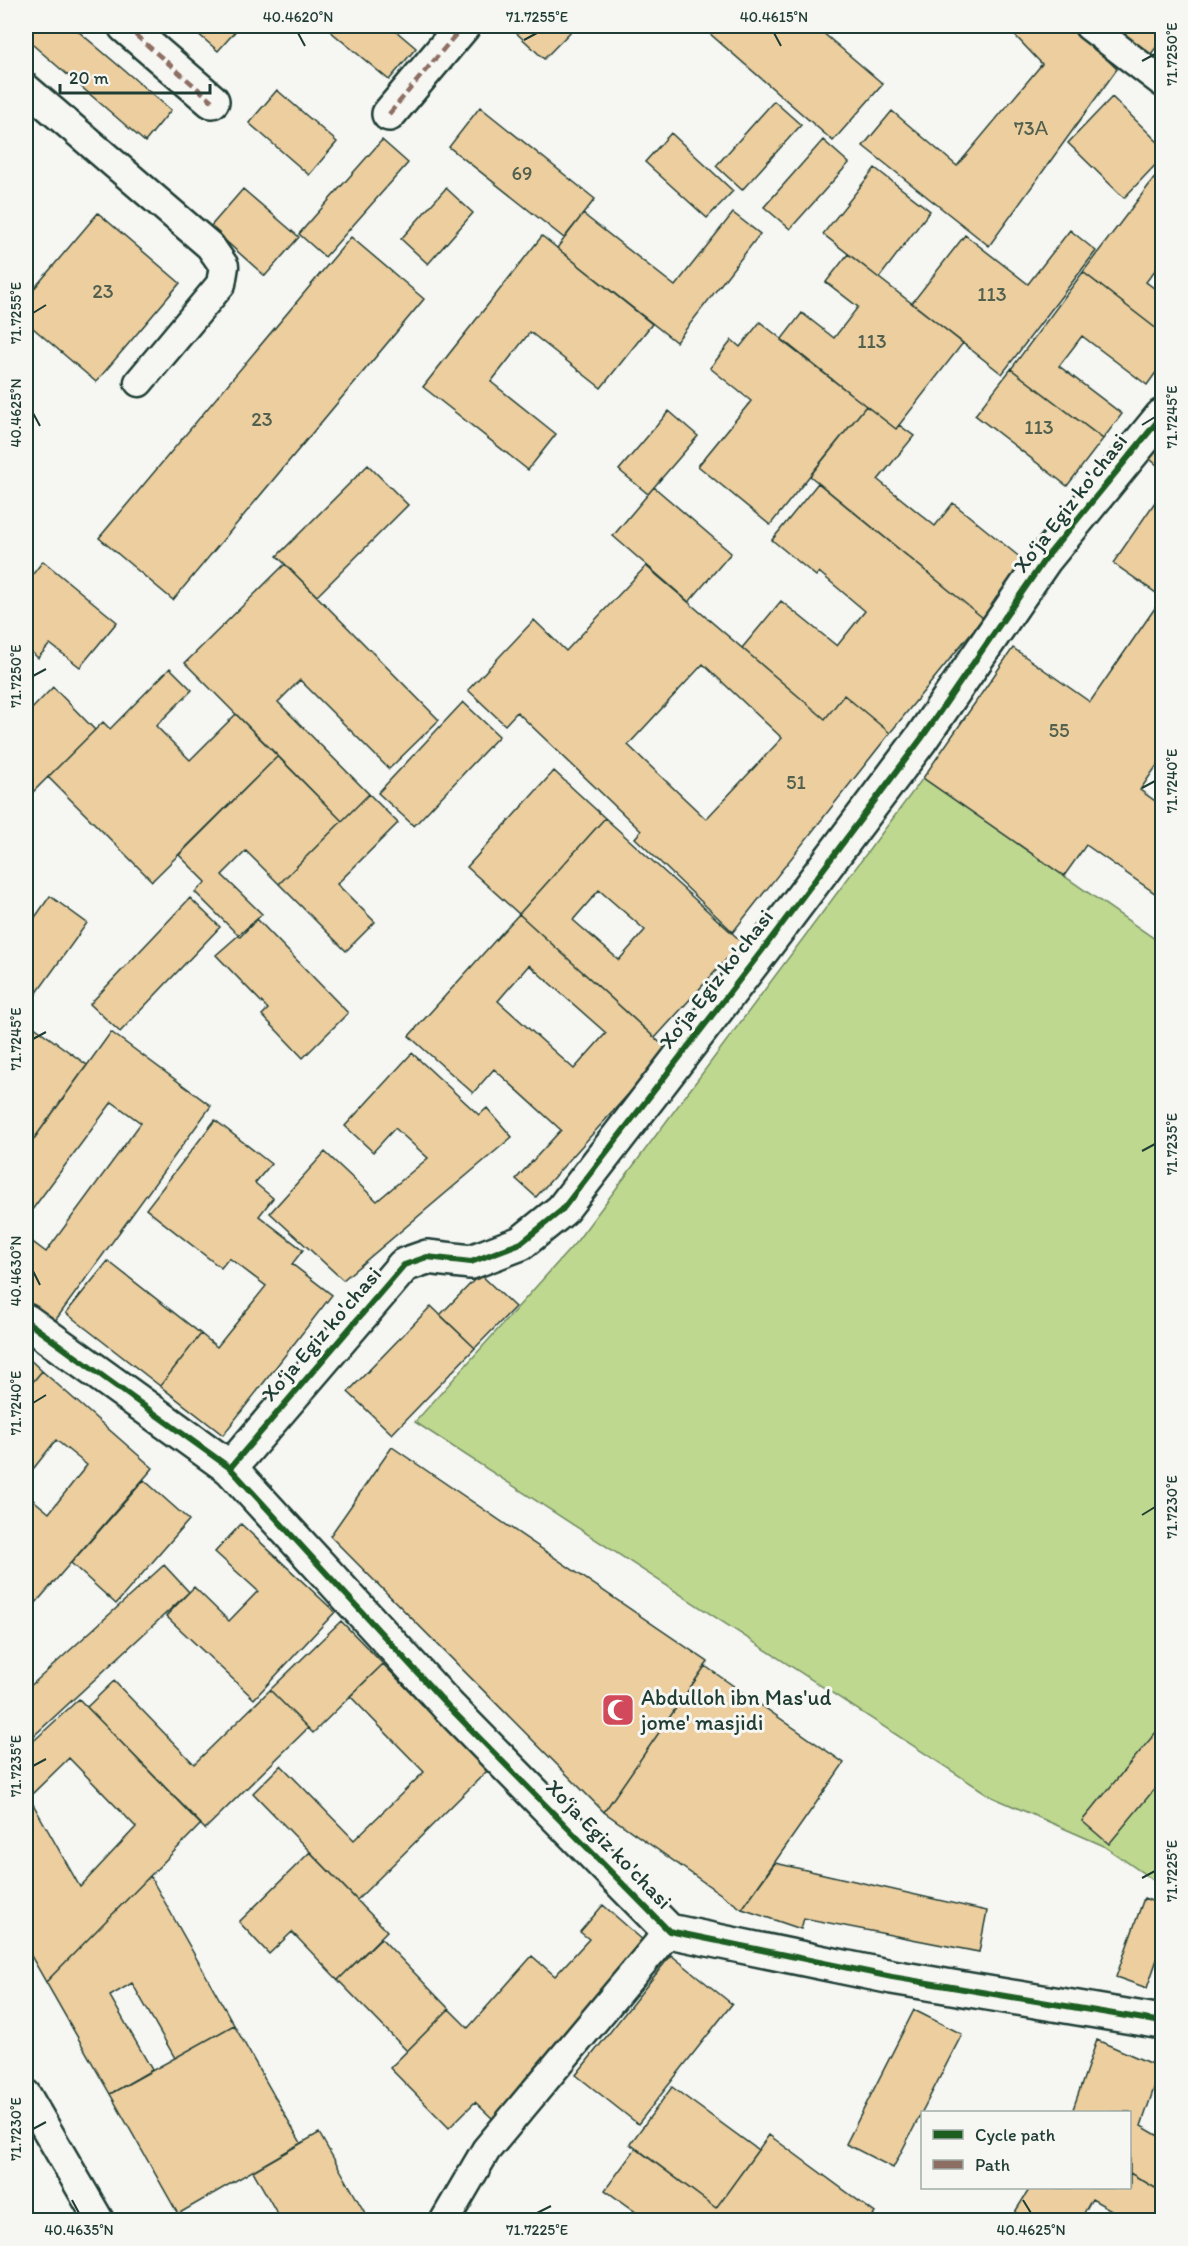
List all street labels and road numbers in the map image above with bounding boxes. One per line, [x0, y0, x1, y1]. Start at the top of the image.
street label: Xoʻja Egiz ko'chasi [1007, 428, 1133, 578]
street label: Xoʻja Egiz ko'chasi [653, 904, 779, 1054]
street label: Xoʻja Egiz ko'chasi [255, 1261, 387, 1407]
street label: Xoʻja Egiz ko'chasi [540, 1774, 678, 1914]

